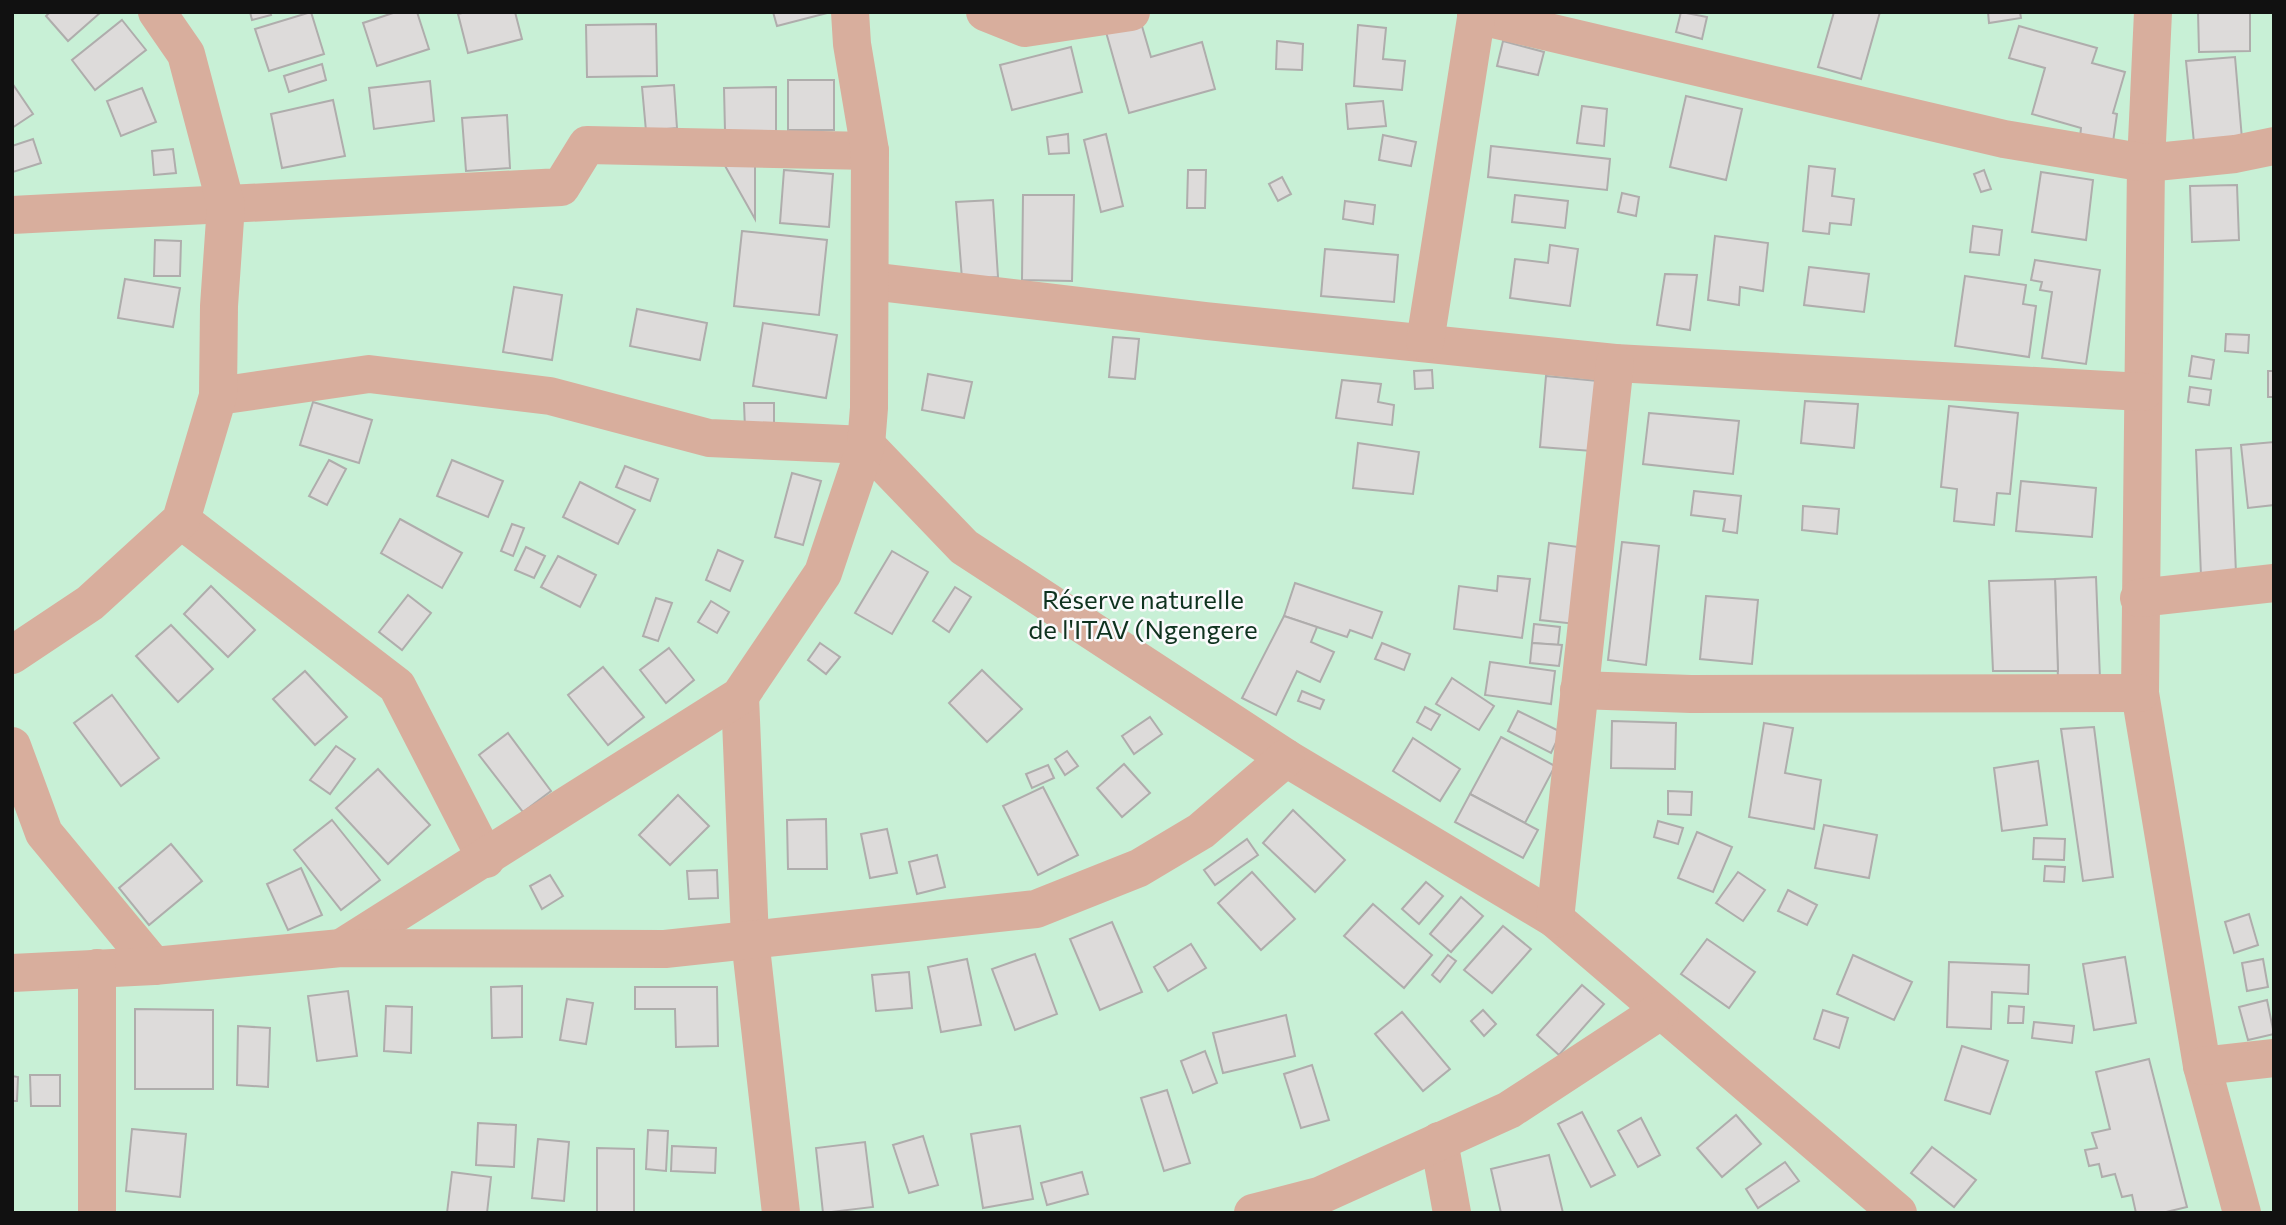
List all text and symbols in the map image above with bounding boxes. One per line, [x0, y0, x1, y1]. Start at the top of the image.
park label: Réserve naturelle de l'ITAV (Ngengere [1028, 583, 1258, 644]

